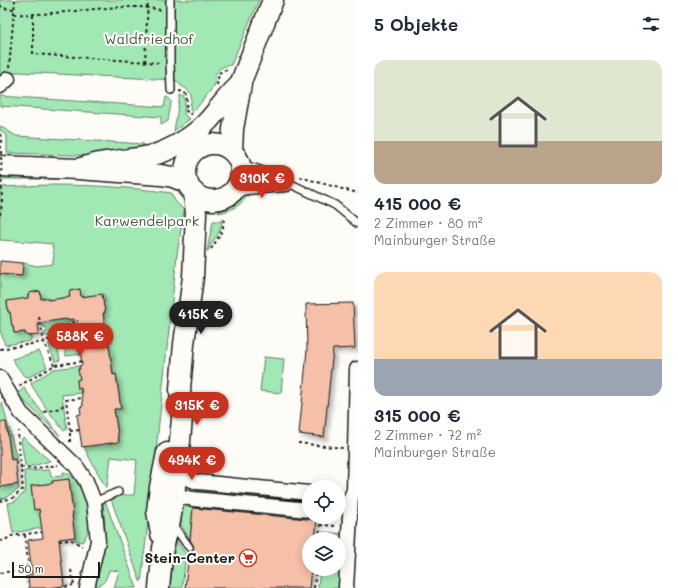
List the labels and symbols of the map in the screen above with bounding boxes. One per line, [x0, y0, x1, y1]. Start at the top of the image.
park label: Waldfriedhof [104, 29, 194, 48]
pin: 310K € [229, 165, 295, 199]
park label: Karwendelpark [95, 211, 199, 230]
pin: 415K € [168, 301, 234, 335]
pin: 588K € [47, 323, 113, 357]
pin: 315K € [164, 392, 230, 426]
pin: 494K € [159, 447, 225, 481]
place label: Stein-Center [144, 548, 235, 567]
supermarket icon: Stein-Center [238, 548, 258, 568]
scale bar [12, 560, 100, 579]

